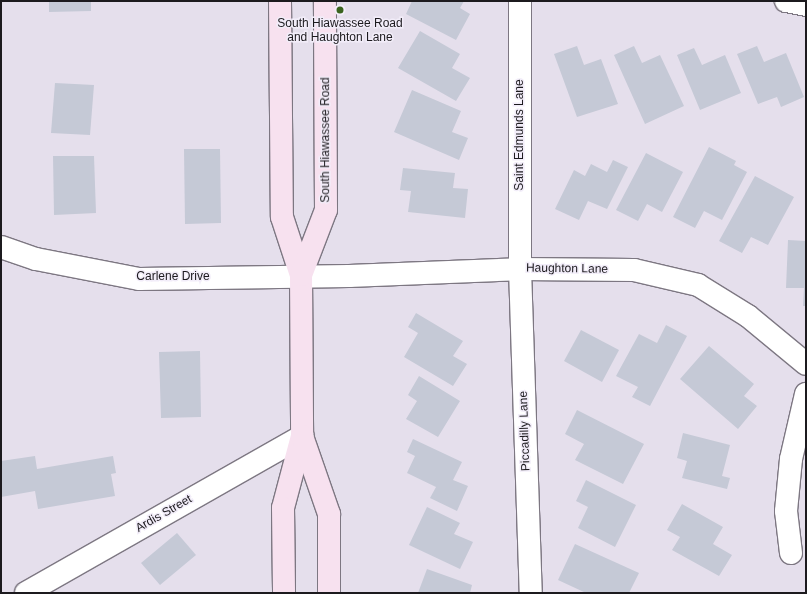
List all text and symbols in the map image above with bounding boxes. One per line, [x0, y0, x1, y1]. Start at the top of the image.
marker: South Hiawassee Road and Haughton Lane [335, 5, 345, 15]
place label: South Hiawassee Road and Haughton Lane [277, 17, 403, 45]
street label: South Hiawassee Road [319, 77, 333, 203]
street label: Saint Edmunds Lane [513, 79, 527, 191]
street label: Haughton Lane [526, 261, 608, 277]
street label: Carlene Drive [136, 270, 210, 284]
street label: Piccadilly Lane [516, 391, 534, 471]
street label: Ardis Street [133, 492, 195, 536]

